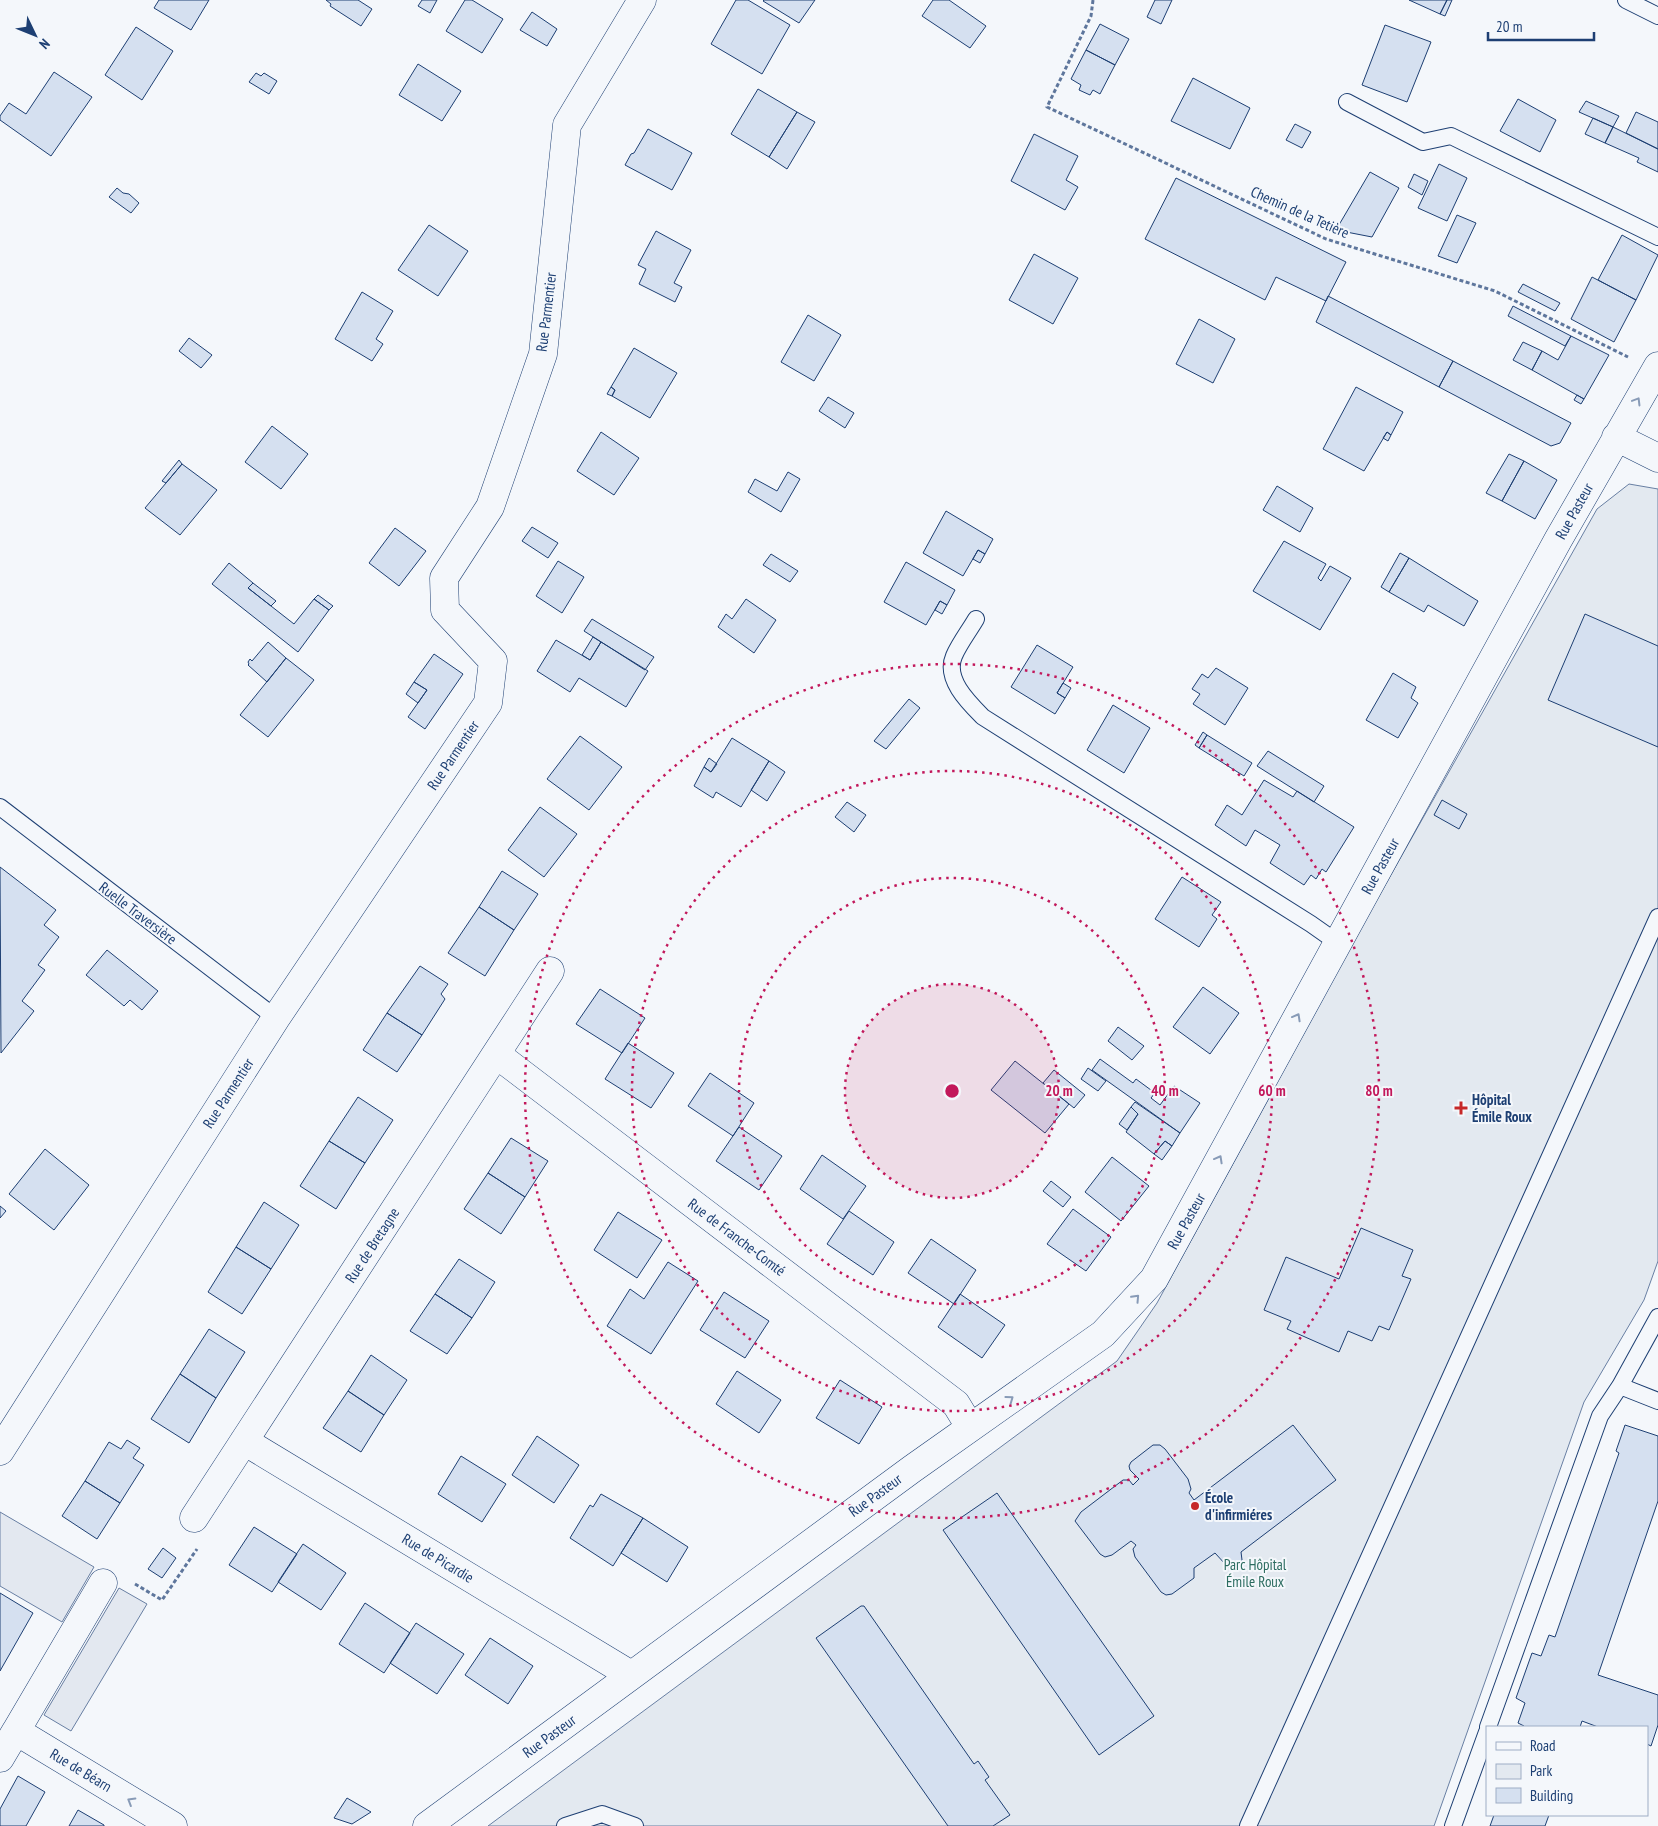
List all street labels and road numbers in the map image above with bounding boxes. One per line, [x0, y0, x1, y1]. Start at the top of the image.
street label: Chemin de la Tetière [1248, 182, 1352, 242]
street label: Rue Parmentier [532, 270, 560, 353]
street label: Rue Pasteur [1551, 479, 1598, 542]
street label: Rue Parmentier [423, 716, 484, 793]
street label: Rue Pasteur [1357, 834, 1404, 897]
street label: Ruelle Traversière [95, 878, 181, 948]
street label: Rue Parmentier [198, 1054, 258, 1132]
street label: Rue Pasteur [1163, 1189, 1210, 1252]
street label: Rue de Franche-Comté [684, 1194, 790, 1280]
street label: Rue de Bretagne [341, 1204, 403, 1286]
street label: Rue Pasteur [845, 1469, 906, 1521]
street label: Rue de Picardie [399, 1529, 477, 1587]
street label: Rue Pasteur [519, 1710, 580, 1762]
street label: Rue de Béarn [47, 1744, 115, 1796]

